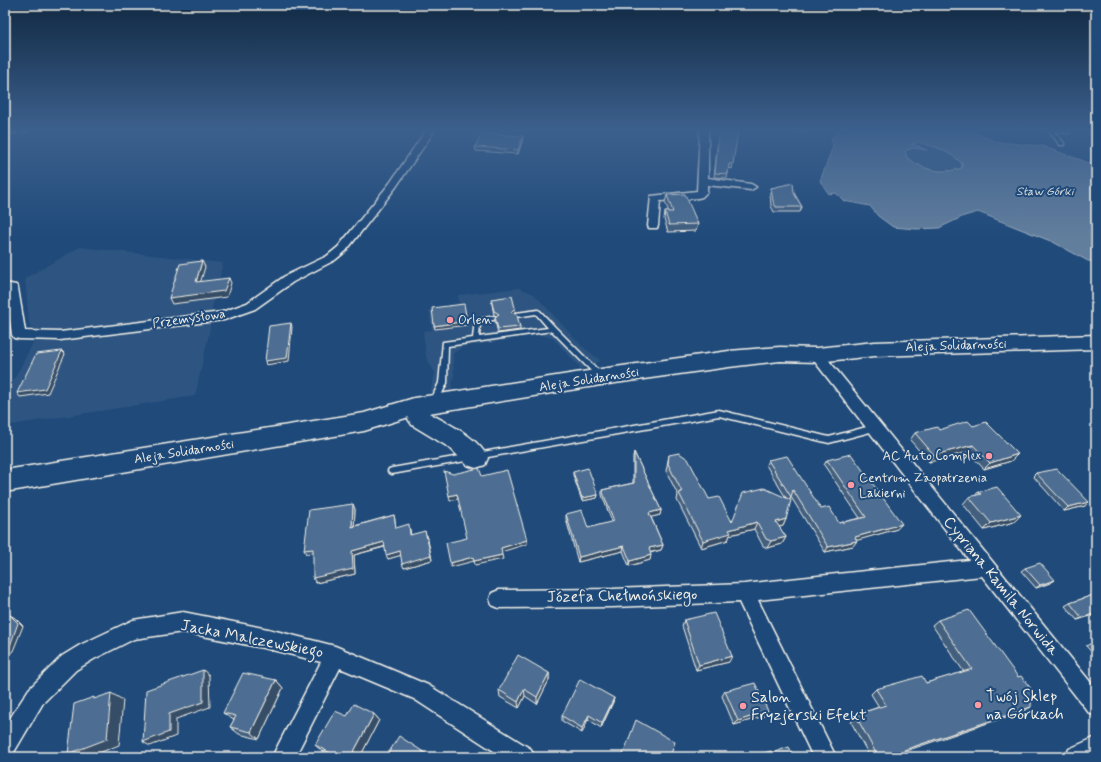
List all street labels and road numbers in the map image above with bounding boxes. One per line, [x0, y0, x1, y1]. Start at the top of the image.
street label: Przemysłowa [151, 305, 227, 333]
street label: Aleja Solidarności [905, 336, 1007, 356]
street label: Aleja Solidarności [538, 364, 640, 396]
street label: Aleja Solidarności [133, 436, 235, 468]
street label: Cypriana Kamila Norwida [938, 512, 1064, 660]
street label: Józefa Chełmońskiego [546, 584, 698, 609]
street label: Jacka Malczewskiego [179, 615, 325, 664]

